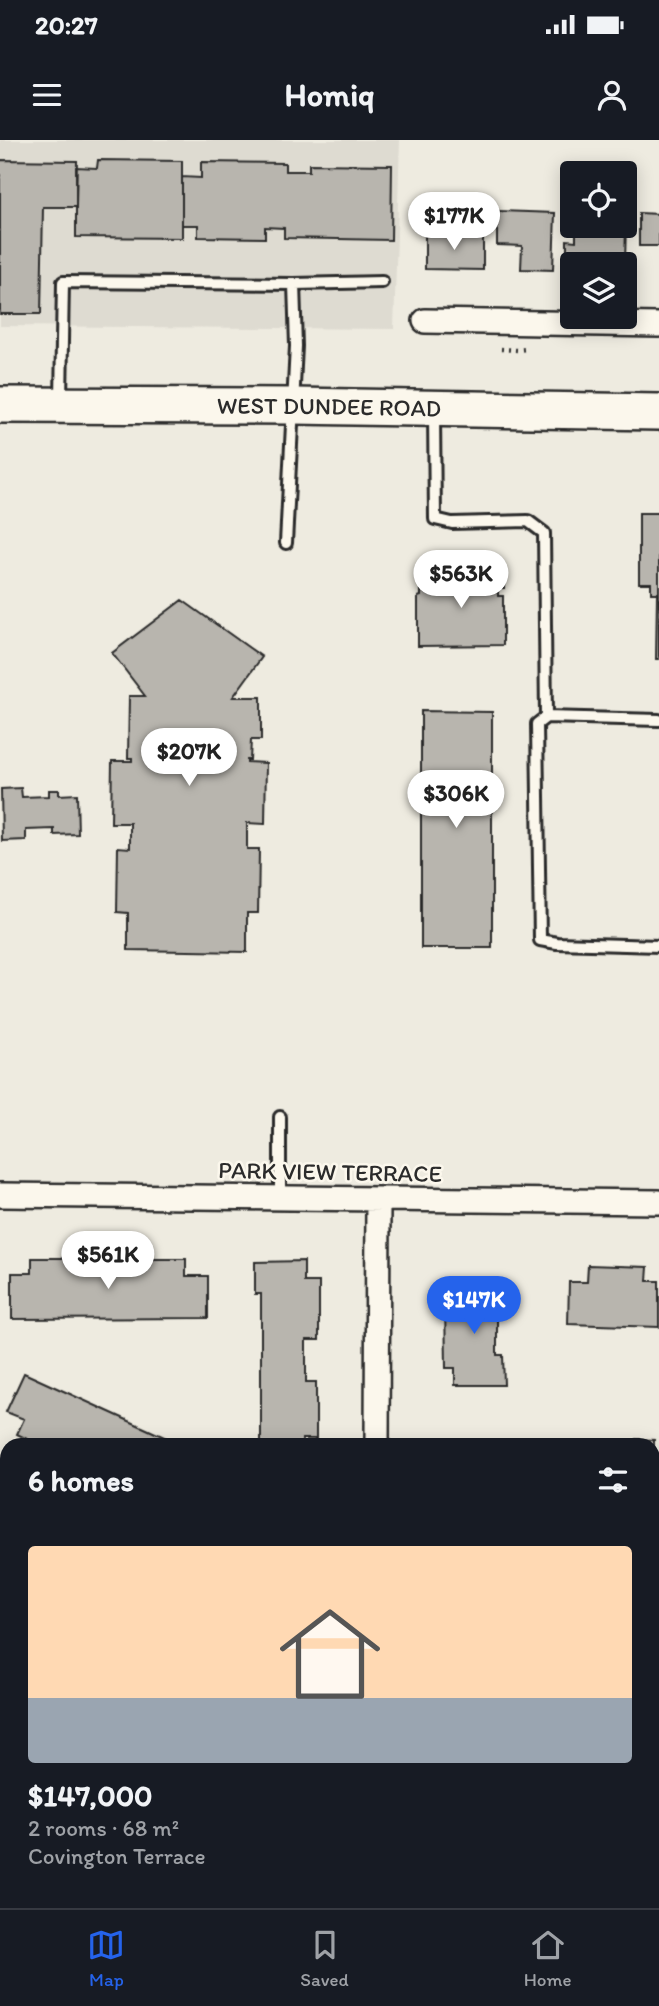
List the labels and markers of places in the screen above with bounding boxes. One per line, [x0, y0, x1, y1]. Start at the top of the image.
pin: $177K [405, 192, 503, 252]
pin: $563K [412, 550, 510, 610]
pin: $207K [140, 728, 238, 788]
pin: $306K [407, 770, 505, 830]
pin: $561K [59, 1232, 157, 1291]
pin: $147K [425, 1276, 523, 1336]

